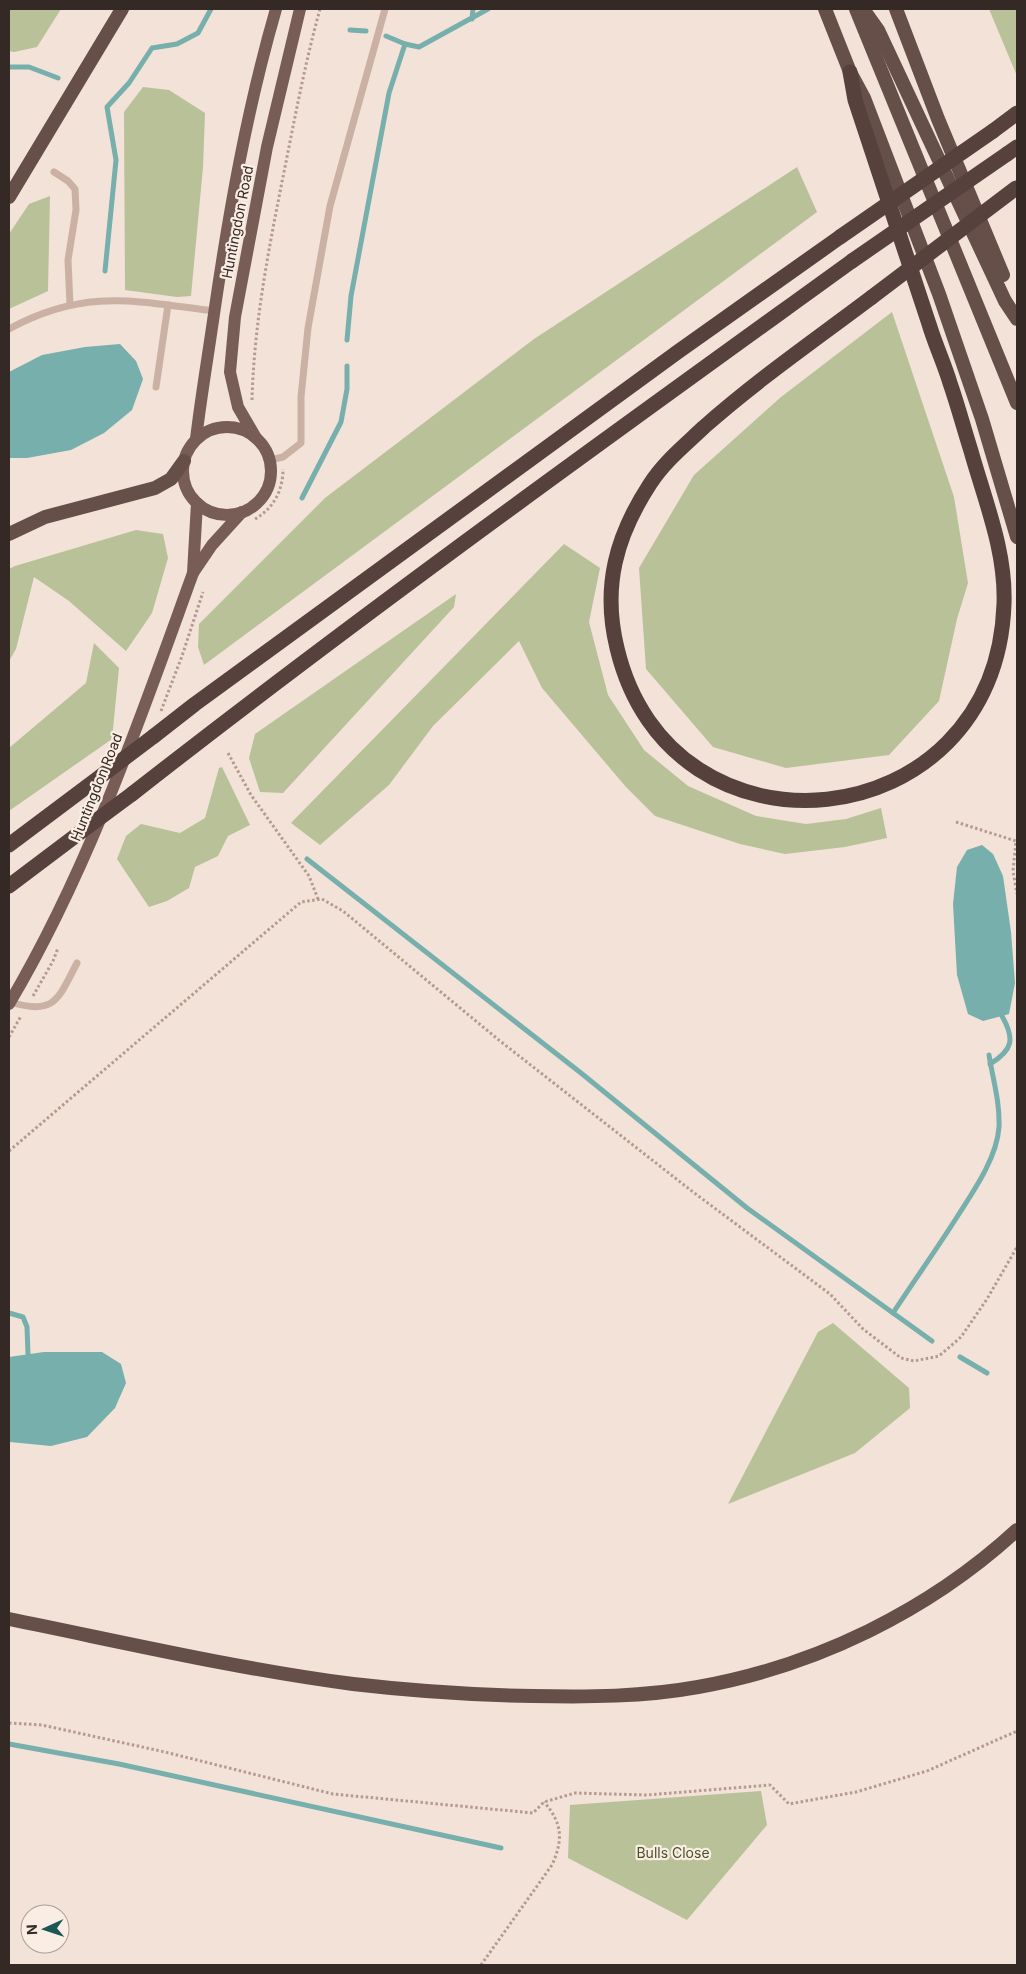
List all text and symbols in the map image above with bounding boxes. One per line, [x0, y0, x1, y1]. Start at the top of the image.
street label: Huntingdon Road [218, 164, 256, 280]
street label: Huntingdon Road [67, 731, 125, 843]
park label: Bulls Close [636, 1844, 710, 1861]
north arrow [20, 1904, 70, 1954]
text: N [23, 1924, 40, 1935]

